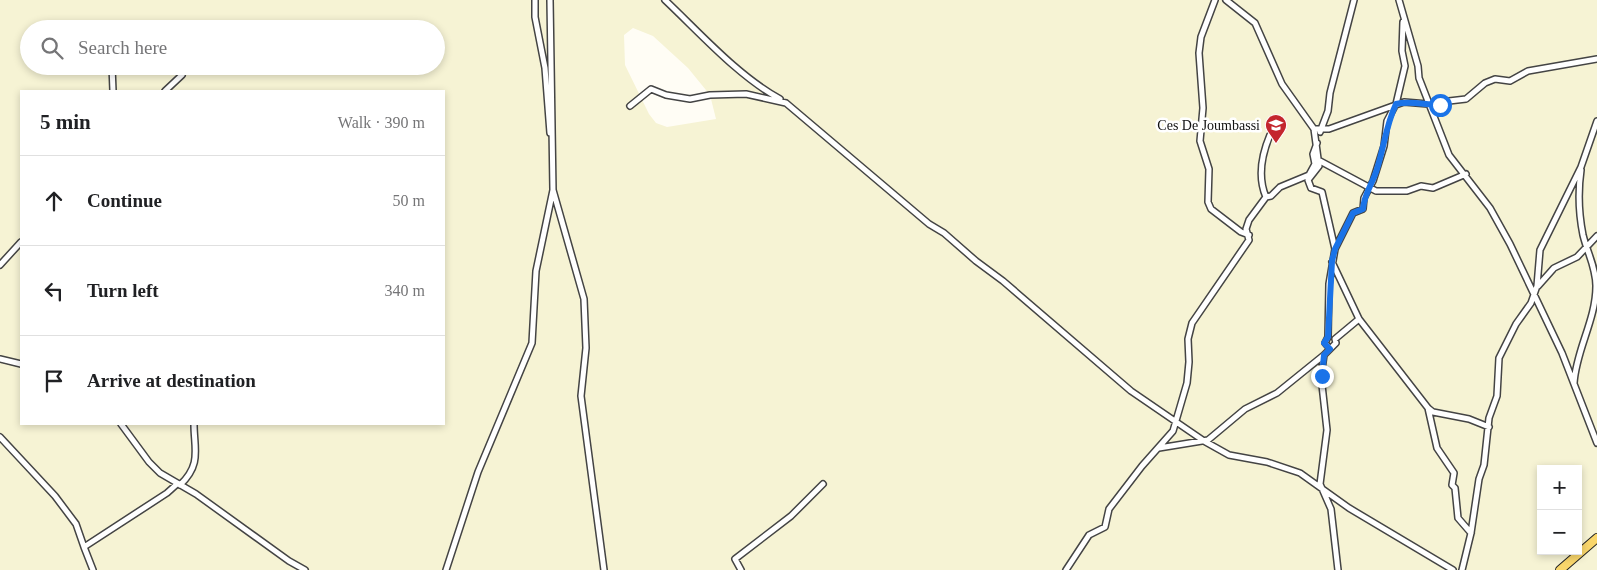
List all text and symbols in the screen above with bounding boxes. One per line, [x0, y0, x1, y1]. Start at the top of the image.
search box [20, 20, 445, 75]
icon: search [38, 34, 66, 62]
text: Search here [78, 37, 167, 58]
route start [1429, 94, 1452, 117]
text: 5 min [40, 110, 91, 134]
school or university icon: Ces De Joumbassi [1264, 113, 1288, 144]
text: Walk · 390 m [338, 114, 425, 131]
place label: Ces De Joumbassi [1157, 118, 1260, 133]
icon: ahead [40, 187, 68, 215]
text: Continue [87, 190, 162, 211]
text: 50 m [393, 192, 425, 209]
icon: left [40, 277, 68, 305]
text: Turn left [87, 280, 159, 301]
text: 340 m [385, 282, 425, 299]
route end [1311, 365, 1334, 388]
icon: arrive [40, 367, 68, 395]
text: Arrive at destination [87, 370, 256, 391]
map controls [1537, 465, 1582, 555]
button: + [1537, 465, 1582, 510]
button: − [1537, 510, 1582, 555]

